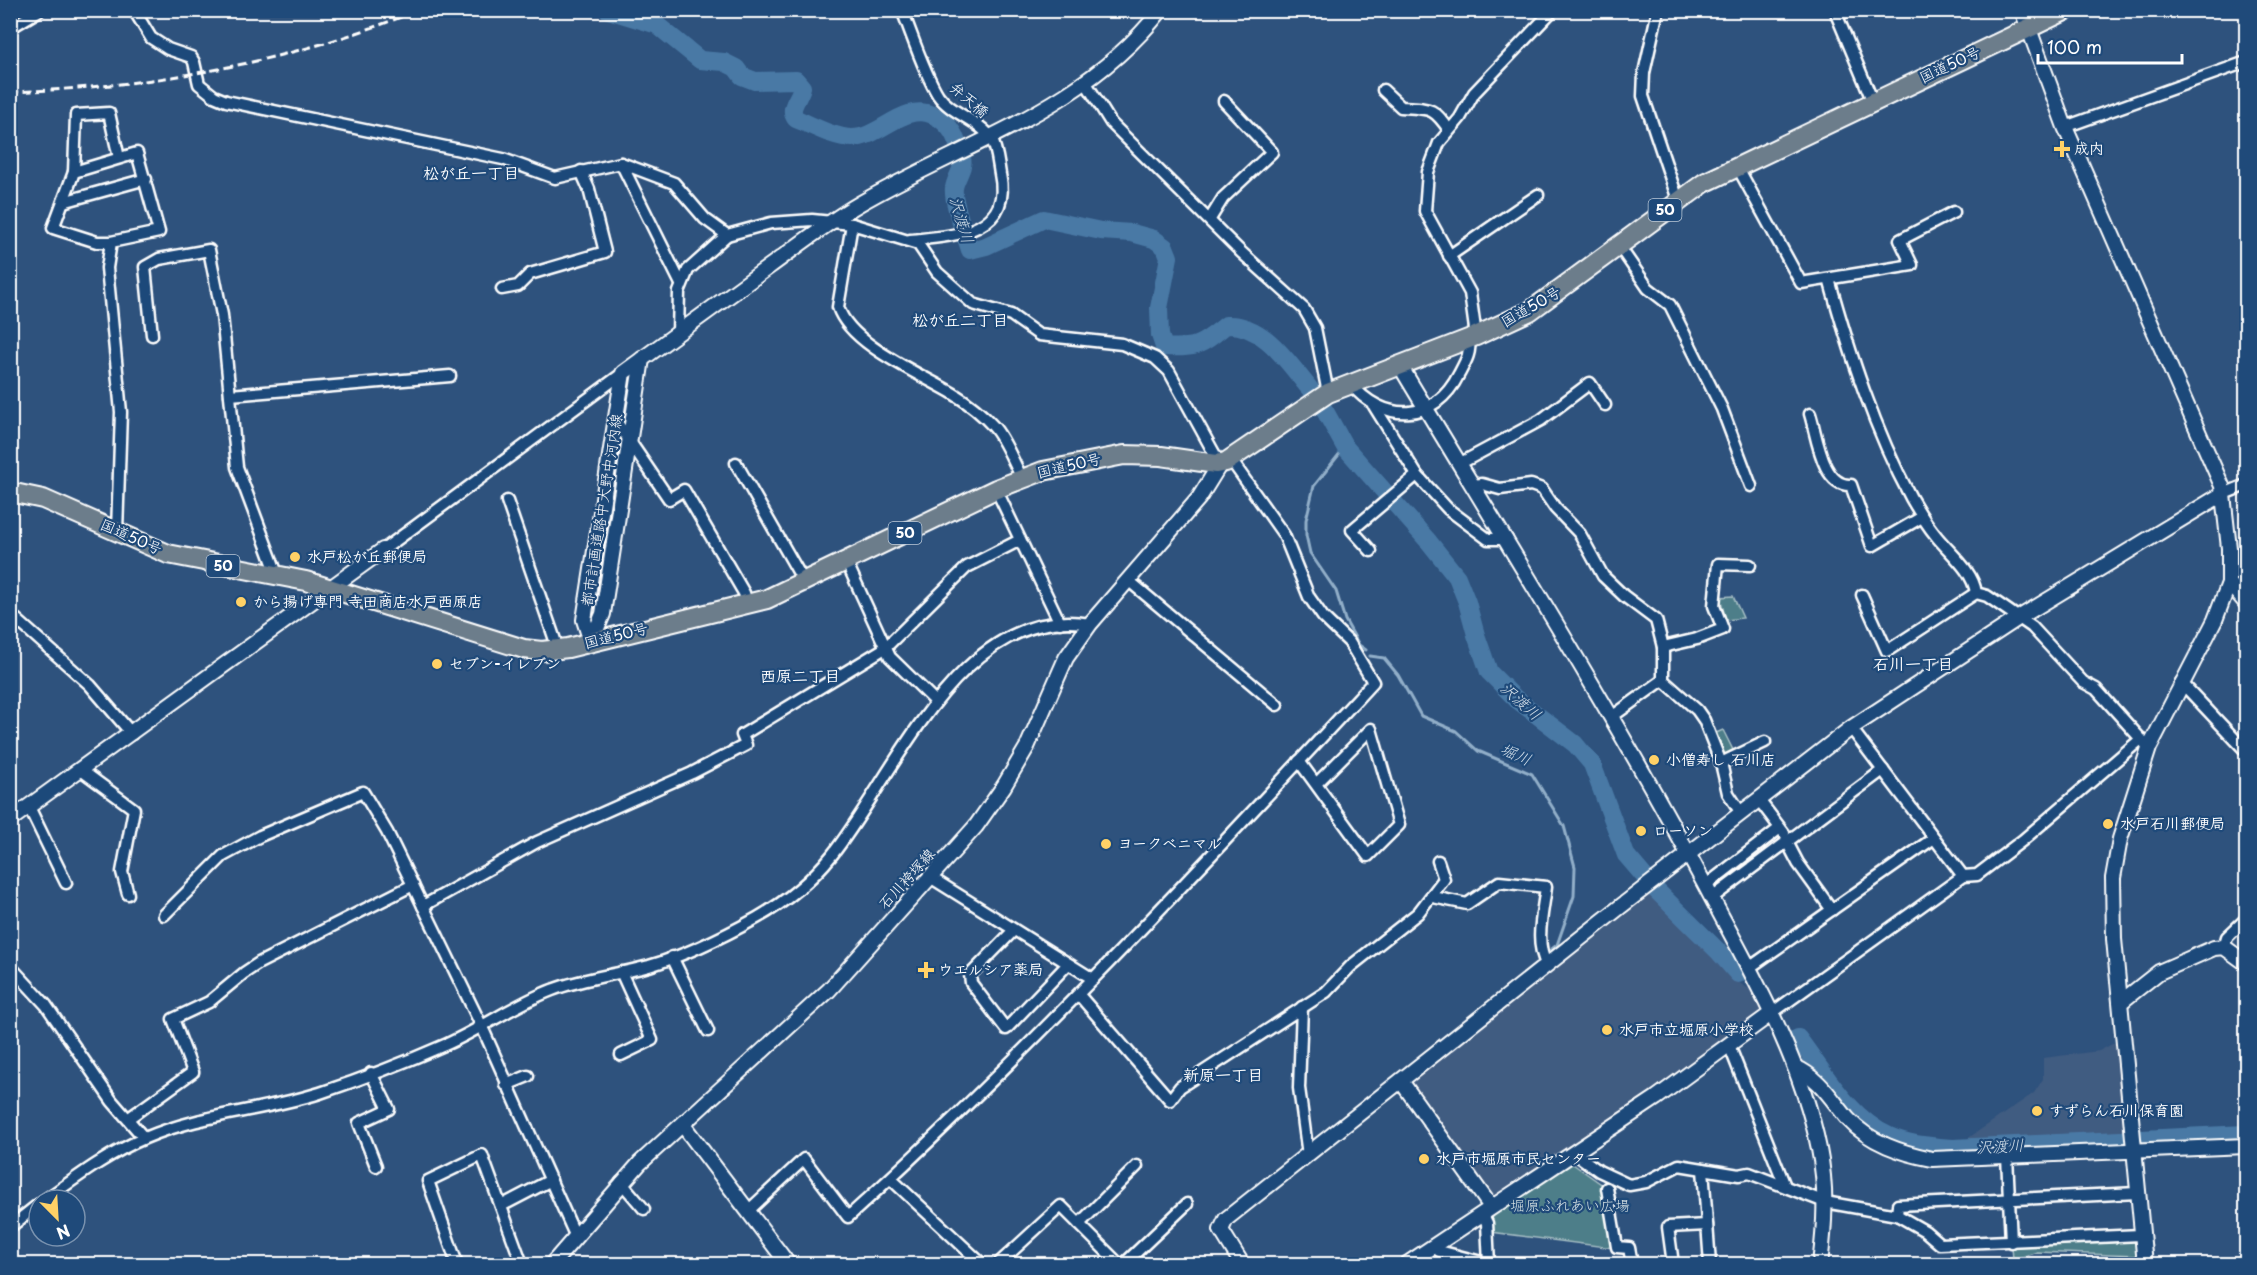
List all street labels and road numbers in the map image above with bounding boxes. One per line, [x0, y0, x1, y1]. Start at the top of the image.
street label: 国道50号 [1915, 39, 1984, 88]
street label: 弁天橋 [945, 75, 995, 122]
road number: 50 [1648, 199, 1682, 221]
street label: 国道50号 [1496, 279, 1564, 332]
street label: 都市計画道路中大野中河内線 [574, 412, 627, 608]
street label: 国道50号 [1034, 446, 1103, 483]
street label: 国道50号 [97, 512, 166, 559]
road number: 50 [888, 522, 922, 544]
road number: 50 [206, 555, 240, 577]
street label: 国道50号 [581, 615, 650, 654]
street label: 石川袴塚線 [872, 842, 940, 914]

